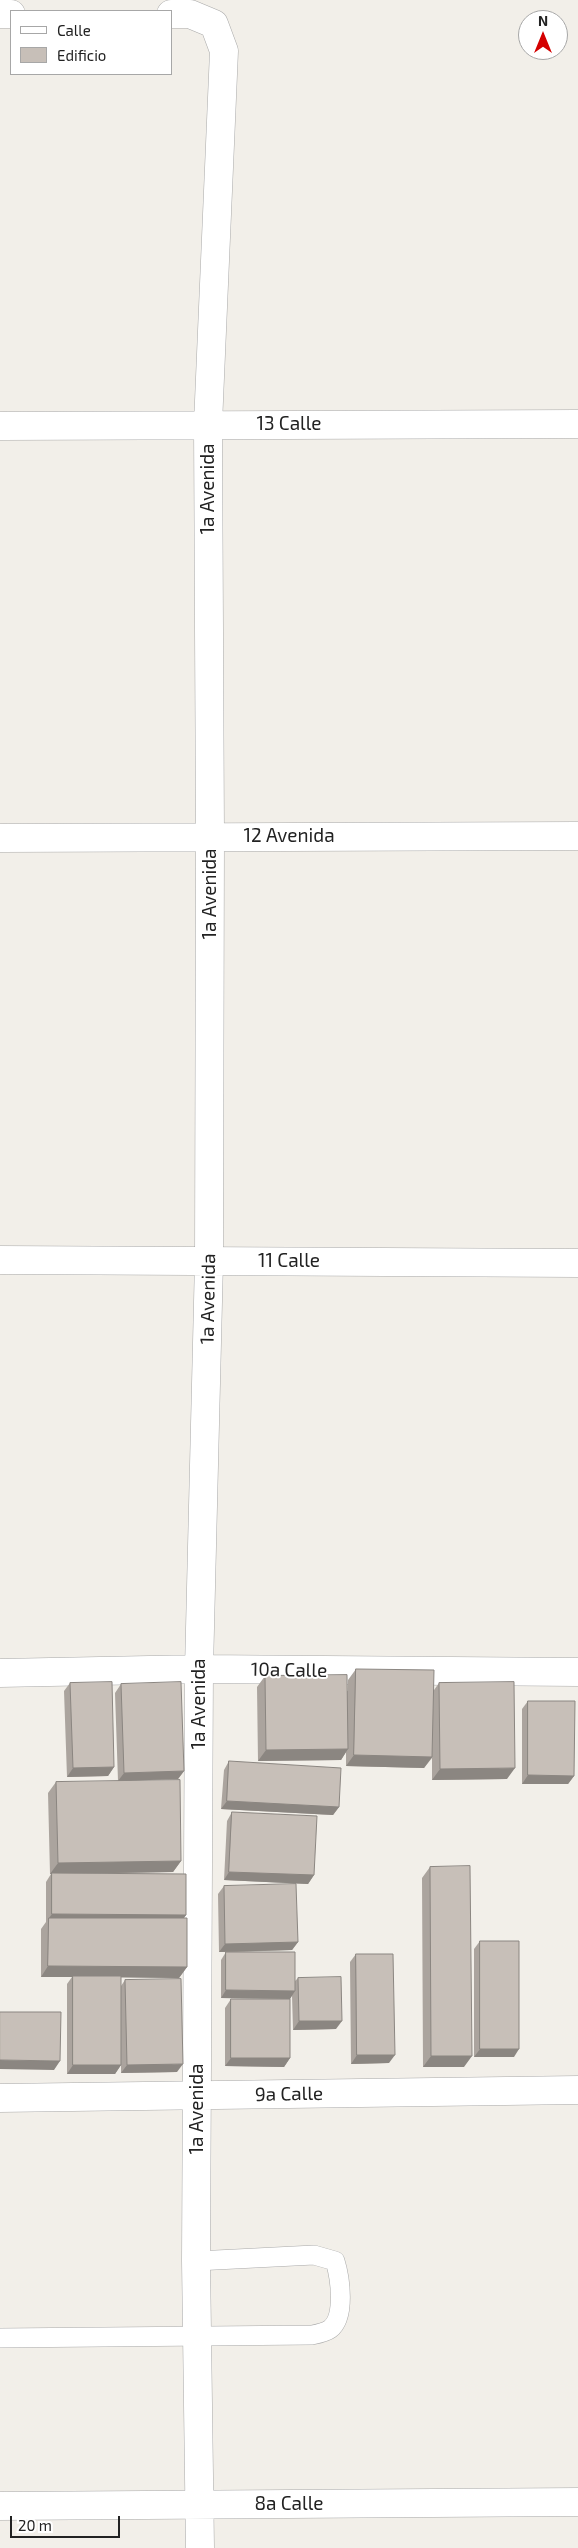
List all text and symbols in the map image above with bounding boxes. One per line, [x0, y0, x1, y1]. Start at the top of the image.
legend [10, 10, 172, 75]
north arrow [518, 10, 568, 60]
text: N [538, 12, 548, 29]
text: Calle [57, 21, 91, 39]
text: Edificio [57, 46, 106, 64]
street label: 13 Calle [256, 413, 322, 435]
street label: 1a Avenida [197, 444, 219, 534]
street label: 12 Avenida [243, 825, 335, 847]
street label: 1a Avenida [199, 849, 221, 939]
street label: 11 Calle [258, 1250, 320, 1272]
street label: 1a Avenida [196, 1253, 220, 1345]
street label: 10a Calle [251, 1658, 327, 1682]
street label: 1a Avenida [188, 1659, 210, 1749]
street label: 1a Avenida [186, 2064, 208, 2154]
street label: 9a Calle [255, 2082, 323, 2106]
street label: 8a Calle [255, 2493, 323, 2515]
scale bar [12, 2506, 122, 2538]
text: 20 m [18, 2516, 52, 2534]

